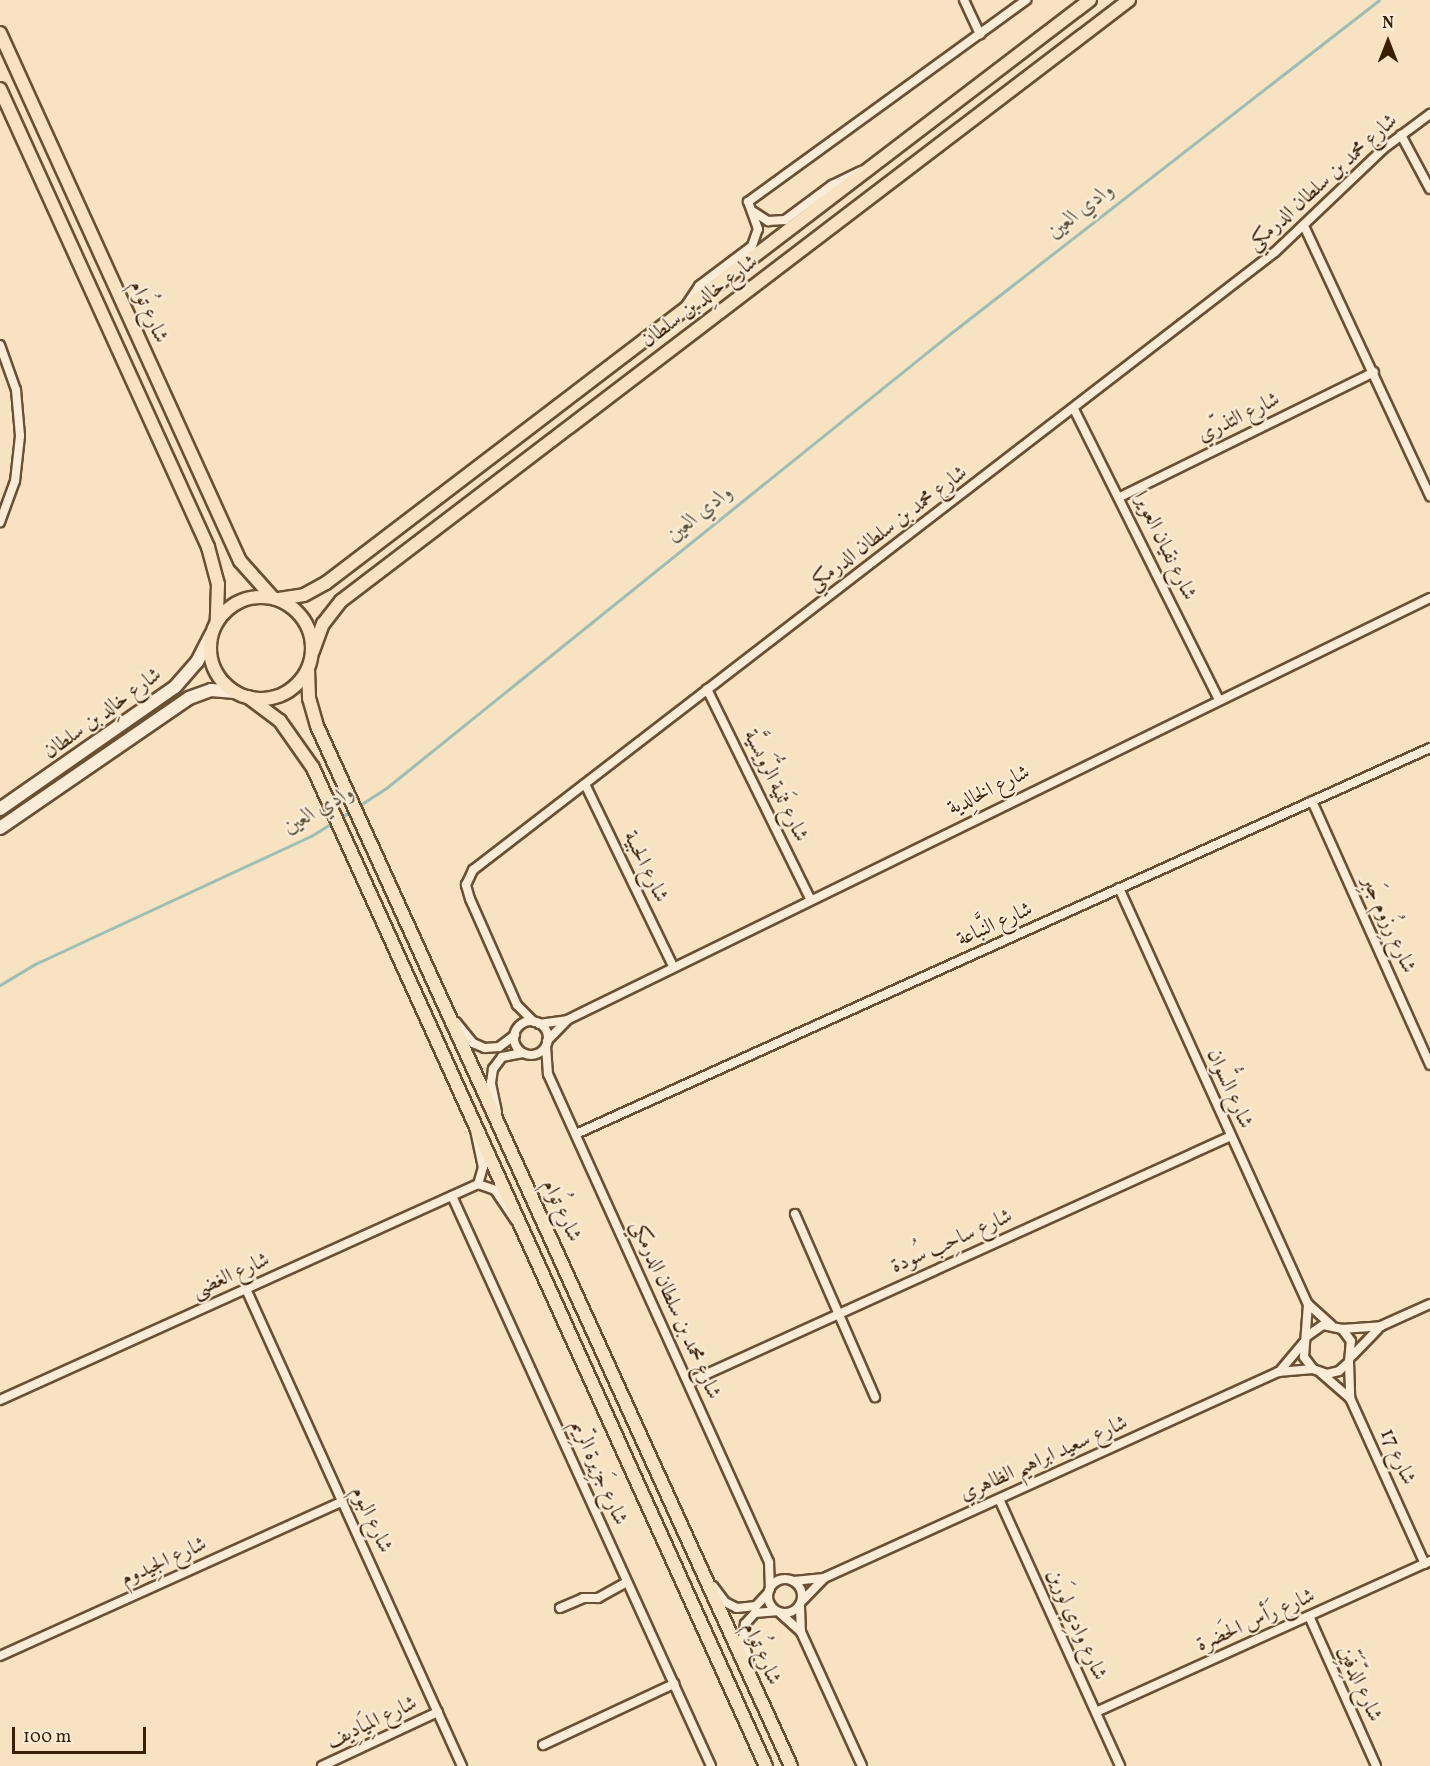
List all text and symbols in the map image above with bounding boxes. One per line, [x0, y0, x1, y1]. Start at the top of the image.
north arrow [1358, 12, 1418, 72]
text: N [1382, 13, 1394, 35]
street label: شارع محمد بن سلطان الدرمكي [1243, 109, 1403, 257]
water label: وادي العين [1042, 177, 1120, 245]
street label: شارع خالِد بن سلطان [637, 250, 763, 354]
street label: شارع تُوام [123, 277, 173, 347]
street label: شارع التذرّي [1194, 387, 1284, 449]
street label: شارع محمد بن سلطان الدرمكي [803, 461, 973, 597]
water label: وادي العين [662, 479, 738, 549]
street label: شارع نقيان العويرا [1127, 487, 1201, 605]
street label: شارع خالِد بن سلطان [39, 663, 167, 765]
street label: شارع ثَنية الرُّوَيسيَّة [737, 726, 813, 846]
street label: شارع الخالِدية [944, 760, 1034, 822]
water label: وادي العين [279, 779, 359, 841]
street label: شارع الحبية [617, 827, 673, 907]
street label: شارع رِزُوم جَبِر [1355, 872, 1421, 978]
street label: شارع النَّباعة [953, 897, 1037, 953]
street label: شارع السُّوان [1200, 1045, 1258, 1133]
street label: شارع تُوام [536, 1176, 586, 1246]
street label: شارع ساحِب سُودة [887, 1204, 1017, 1280]
street label: شارع محمد بن سلطان الدرمكي [624, 1217, 726, 1403]
street label: شارع الغضى [188, 1248, 274, 1304]
street label: شارع سعيد ابراهيم الظاهري [956, 1411, 1132, 1507]
street label: شارع جَزِيرة الرِّيم [564, 1417, 632, 1529]
street label: شارع 17 [1373, 1425, 1421, 1489]
street label: شارع البوم [345, 1483, 397, 1557]
street label: شارع الجِيدوم [117, 1532, 211, 1592]
street label: شارع وادِي لورَين [1040, 1565, 1112, 1685]
street label: شارع رَأس الحَضرة [1193, 1584, 1319, 1658]
street label: شارع تُوام [736, 1619, 786, 1689]
street label: شارع الدِّفَيِّن [1331, 1642, 1387, 1726]
street label: شارع المِيَادِيف [323, 1691, 421, 1755]
scale bar [15, 1715, 148, 1753]
text: 100 m [23, 1725, 72, 1750]

